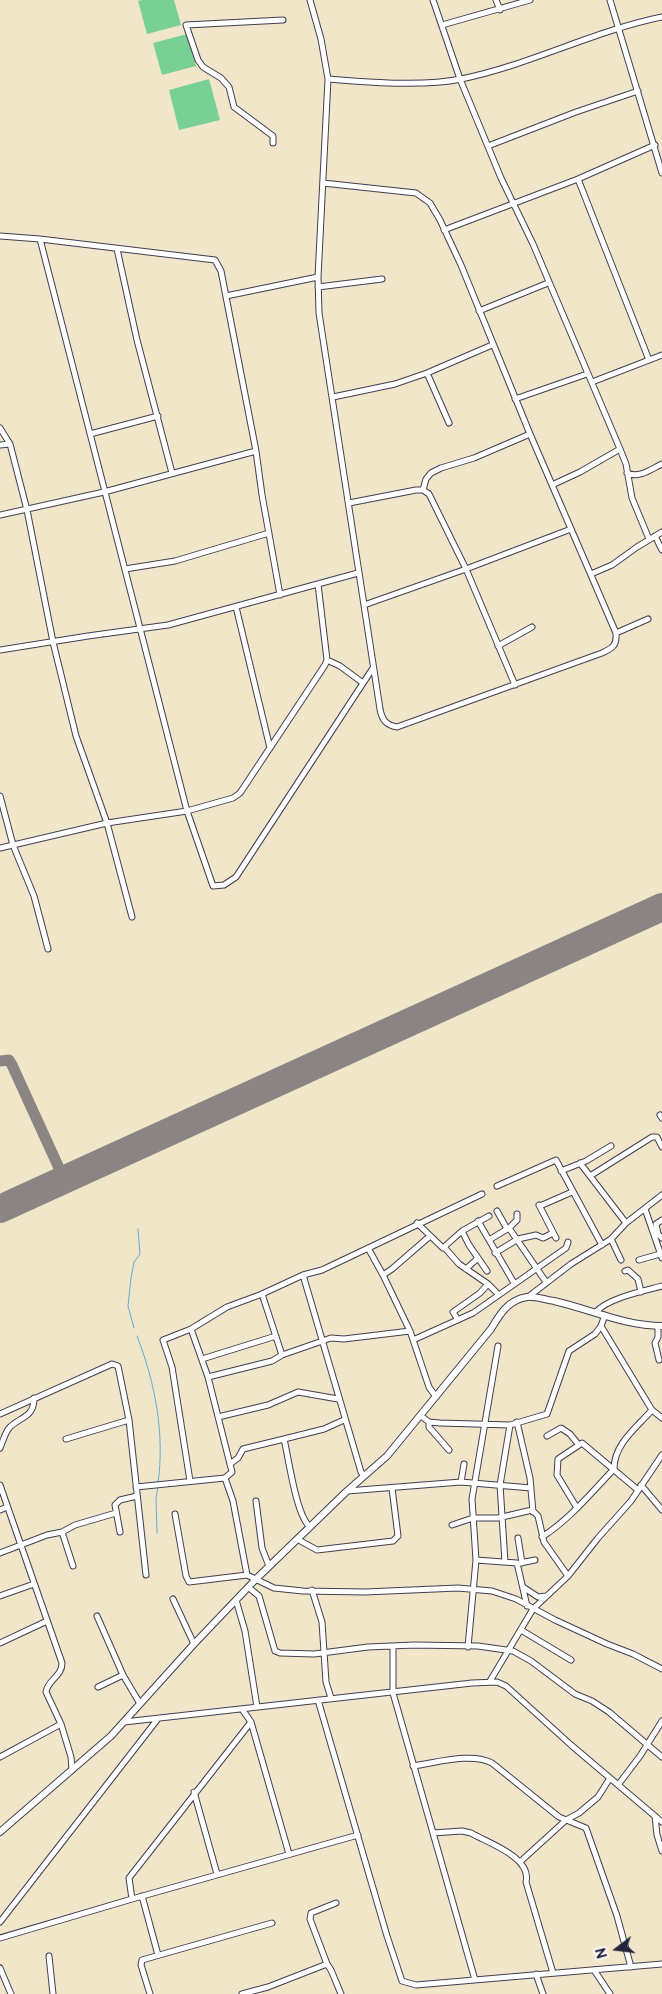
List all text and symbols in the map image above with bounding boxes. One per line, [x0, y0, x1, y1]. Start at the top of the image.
north arrow [592, 1924, 642, 1974]
text: N [592, 1946, 612, 1960]

